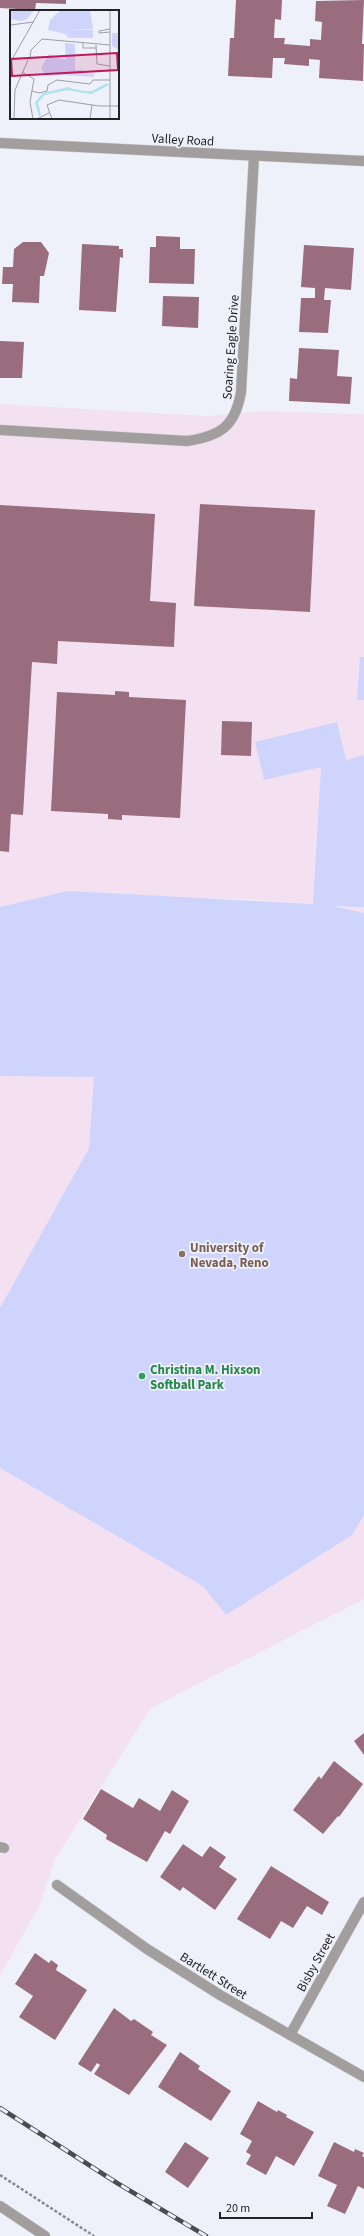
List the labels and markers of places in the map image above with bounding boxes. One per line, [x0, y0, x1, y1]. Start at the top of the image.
place label: University of Nevada, Reno [190, 1239, 269, 1272]
marker: University of Nevada, Reno [177, 1249, 187, 1259]
place label: Christina M. Hixson Softball Park [150, 1361, 261, 1394]
marker: Christina M. Hixson Softball Park [137, 1371, 147, 1381]

